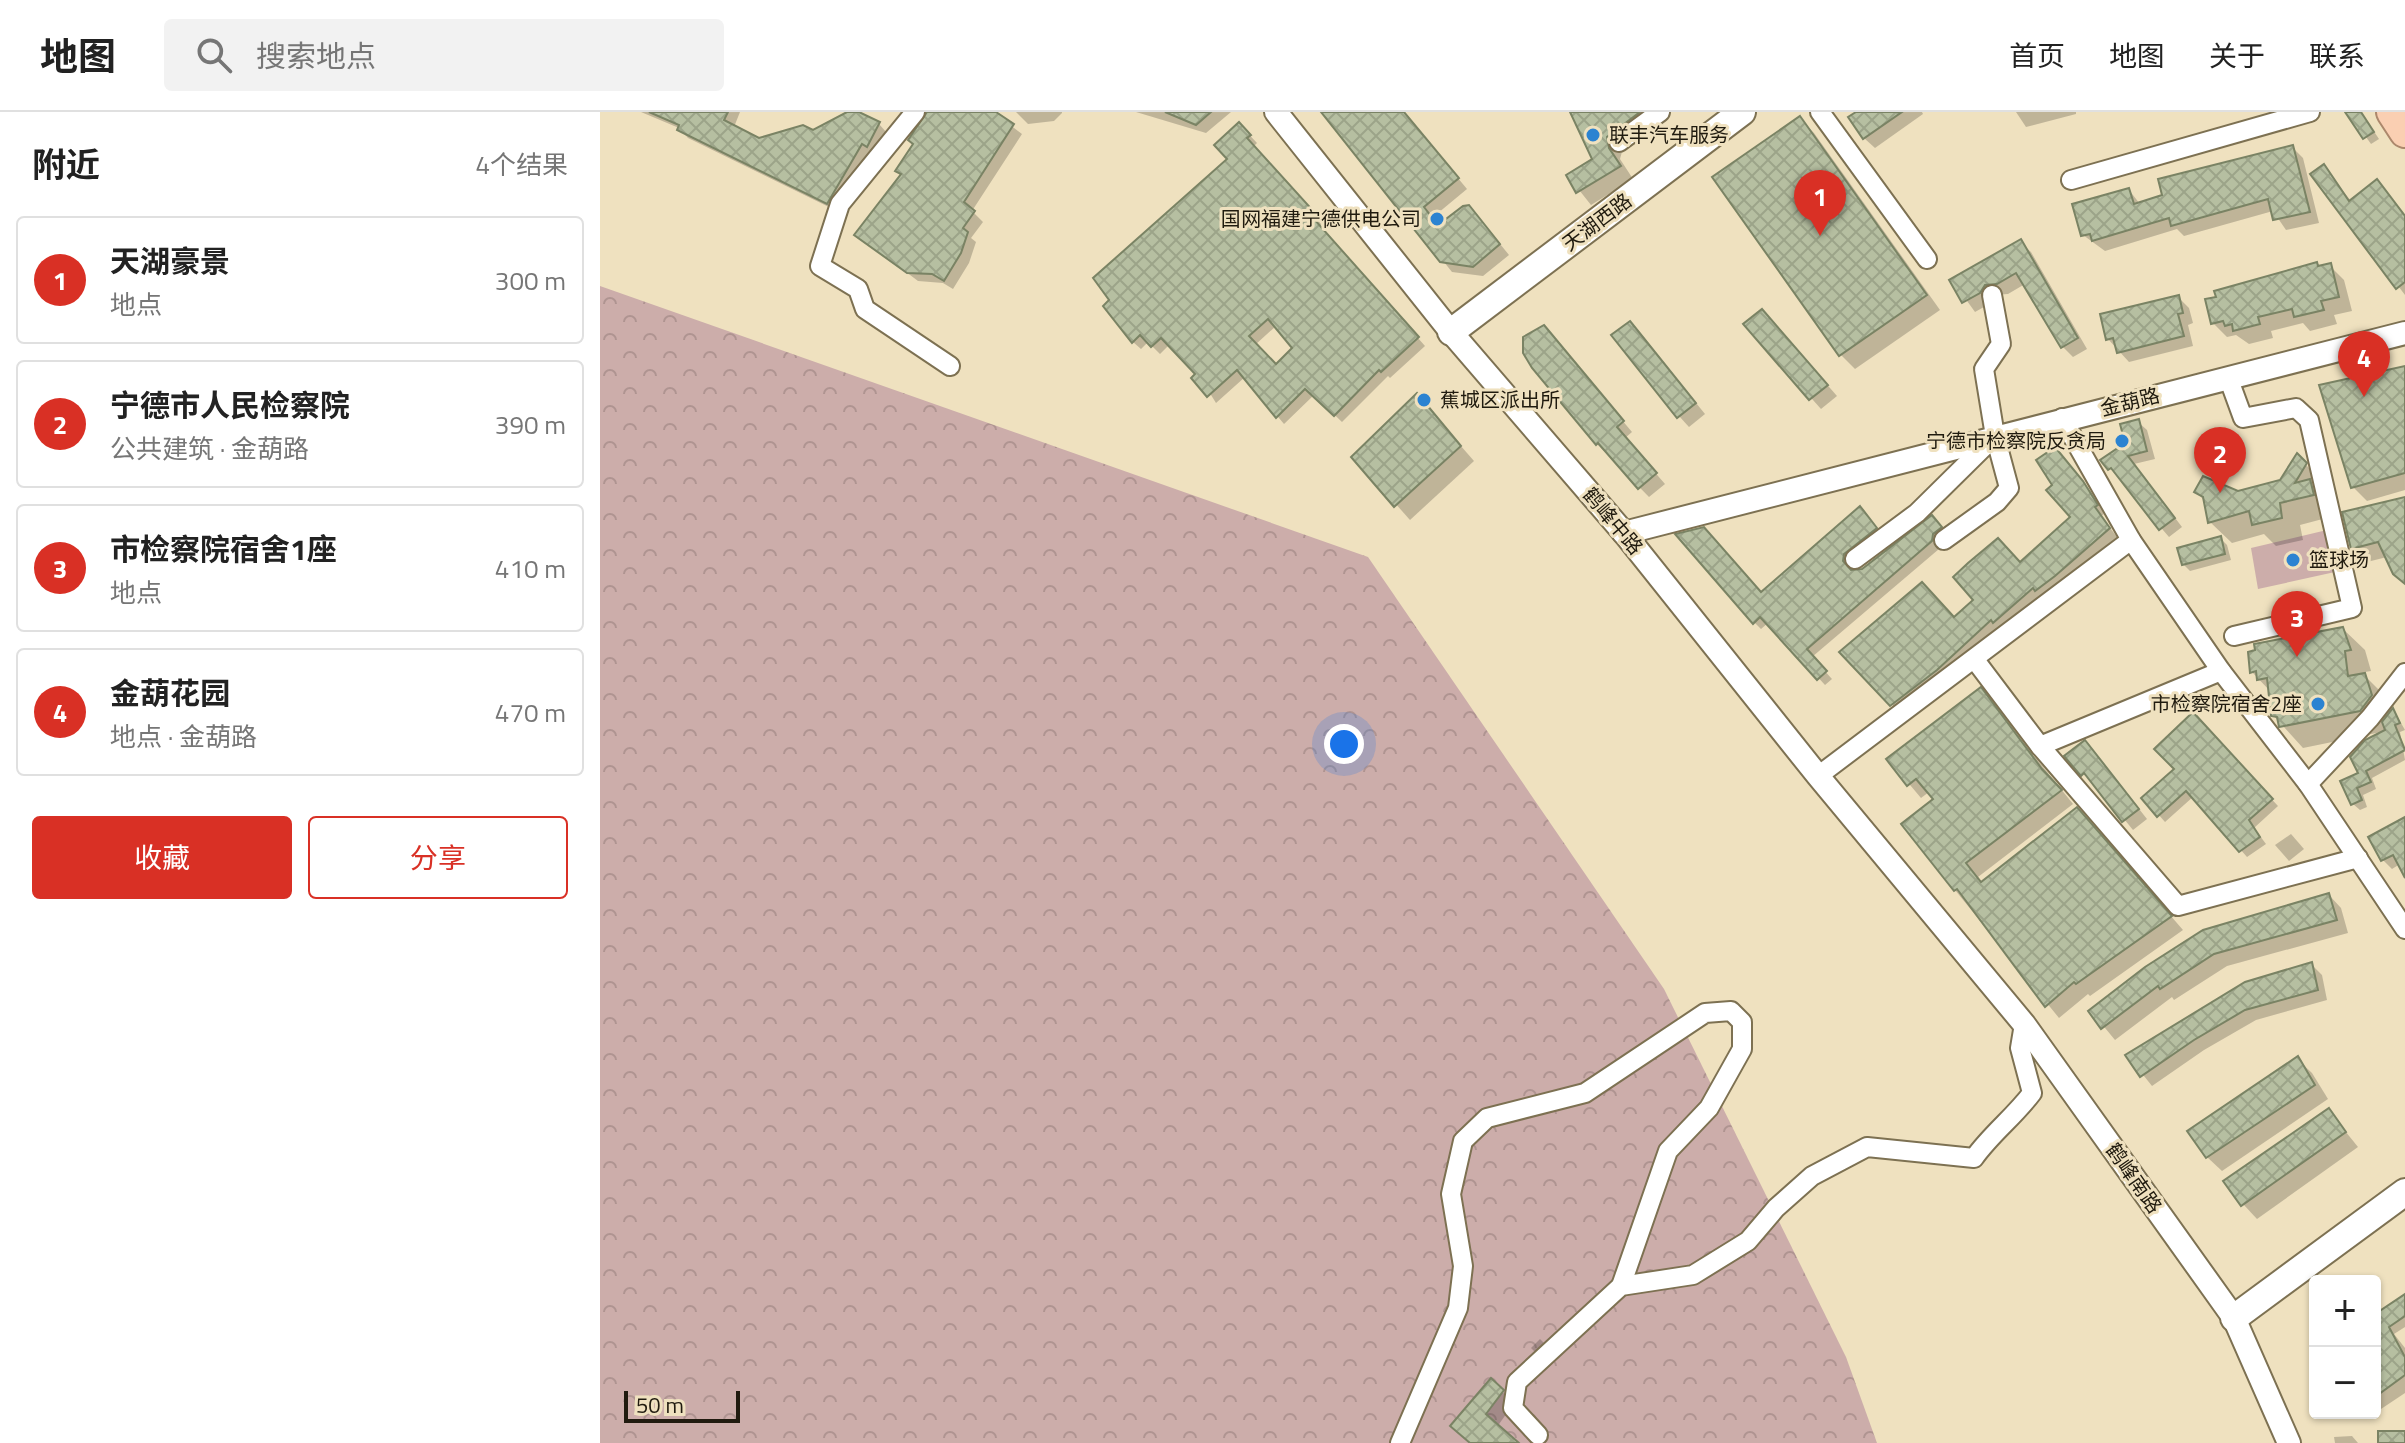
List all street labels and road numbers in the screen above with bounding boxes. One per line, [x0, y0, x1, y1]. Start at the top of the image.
street label: 天湖西路 [1555, 185, 1638, 258]
street label: 金葫路 [2097, 379, 2163, 424]
street label: 鹤峰中路 [1576, 480, 1651, 561]
street label: 鹤峰南路 [2099, 1136, 2170, 1219]

